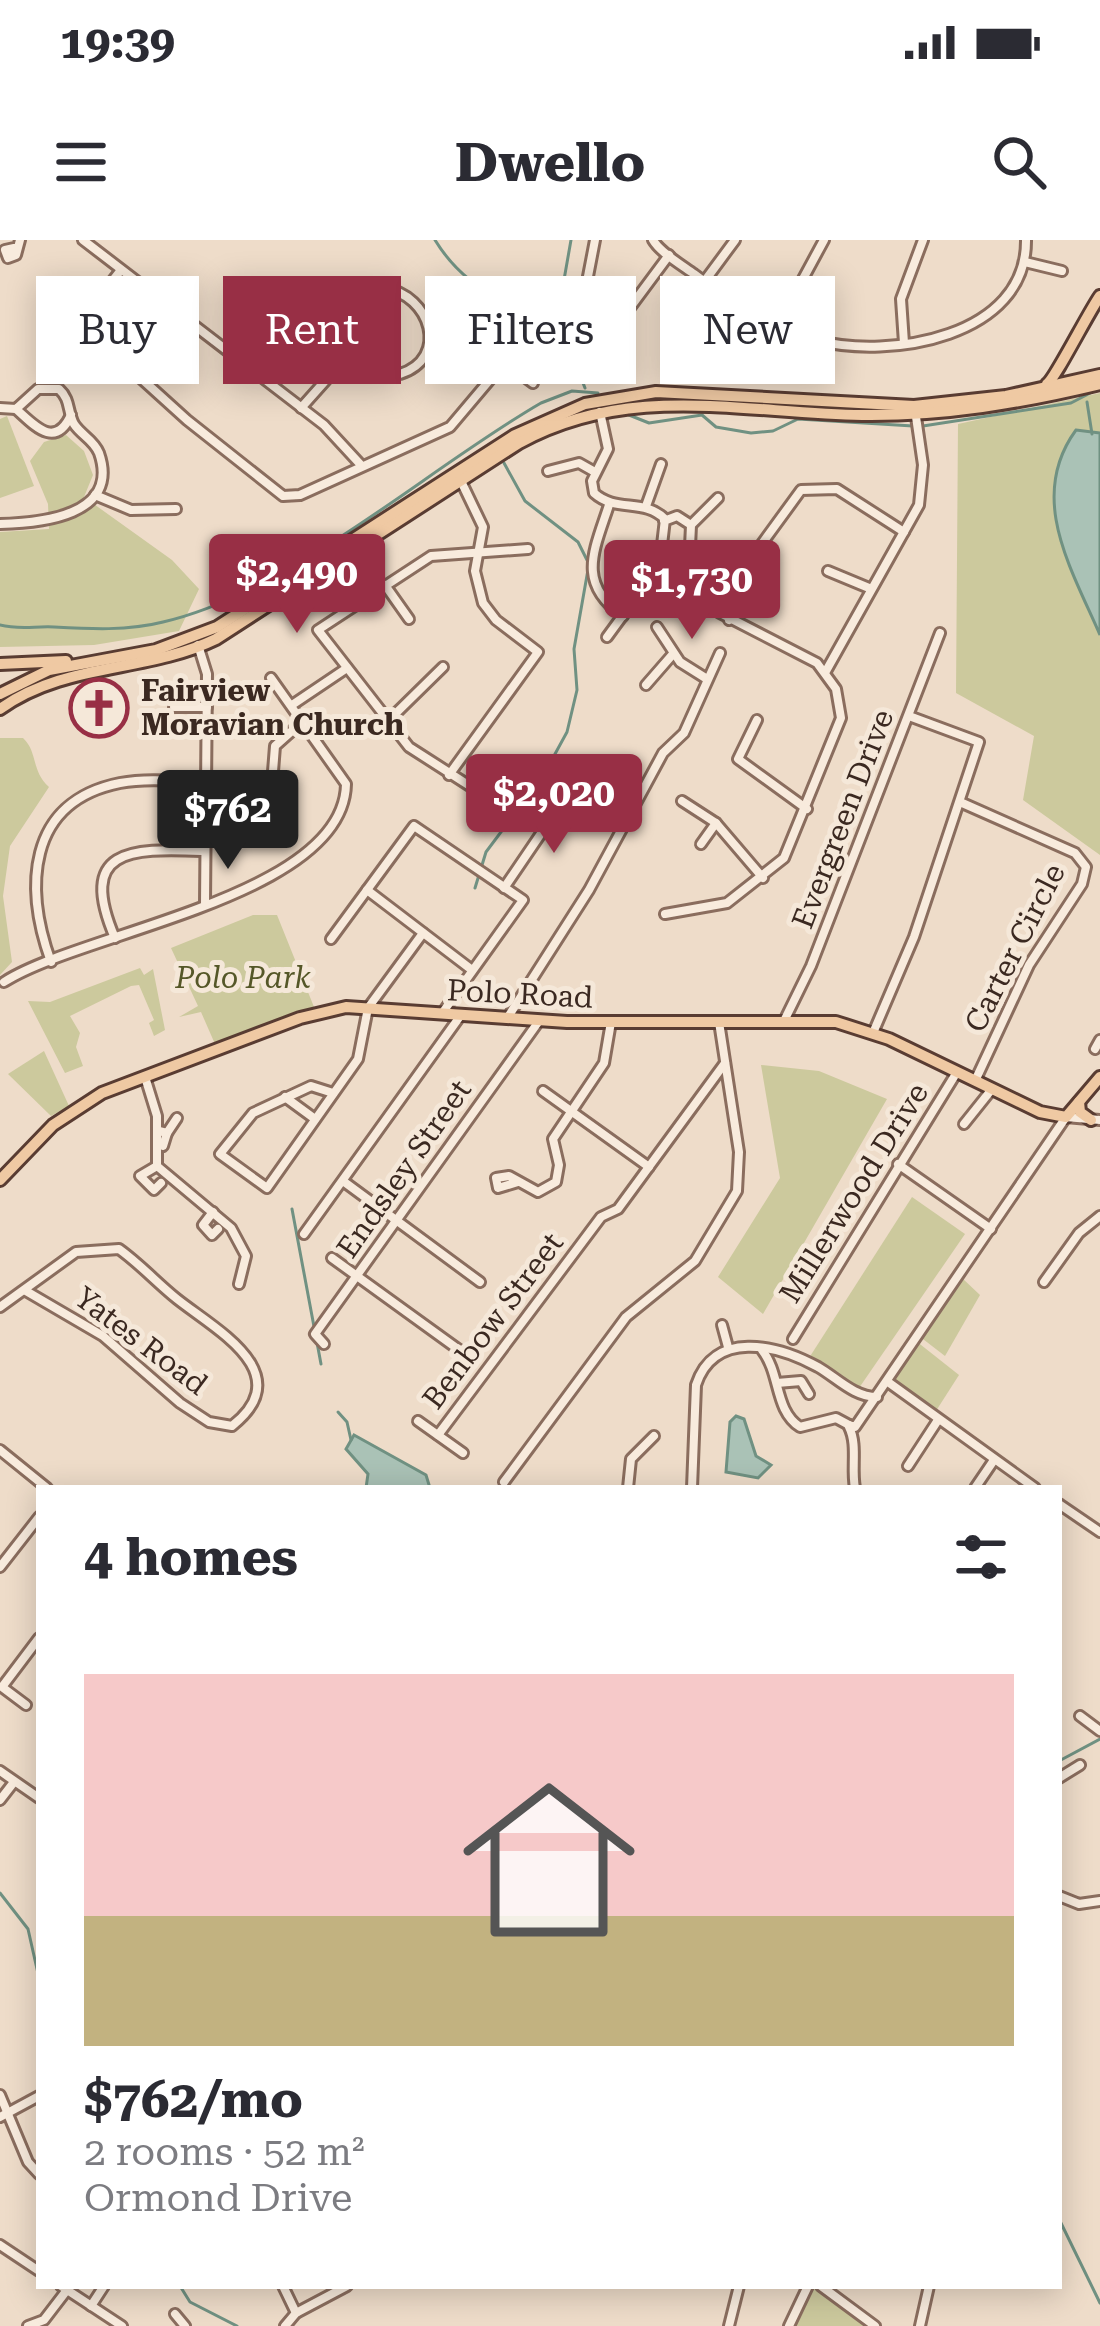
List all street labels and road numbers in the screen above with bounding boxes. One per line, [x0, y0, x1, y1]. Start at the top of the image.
street label: Evergreen Drive [785, 704, 900, 933]
street label: Carter Circle [957, 858, 1072, 1038]
street label: Polo Road [446, 972, 594, 1015]
street label: Endsley Street [329, 1073, 478, 1264]
street label: Millerwood Drive [772, 1076, 935, 1309]
street label: Benbow Street [415, 1226, 570, 1416]
street label: Yates Road [68, 1279, 215, 1402]

